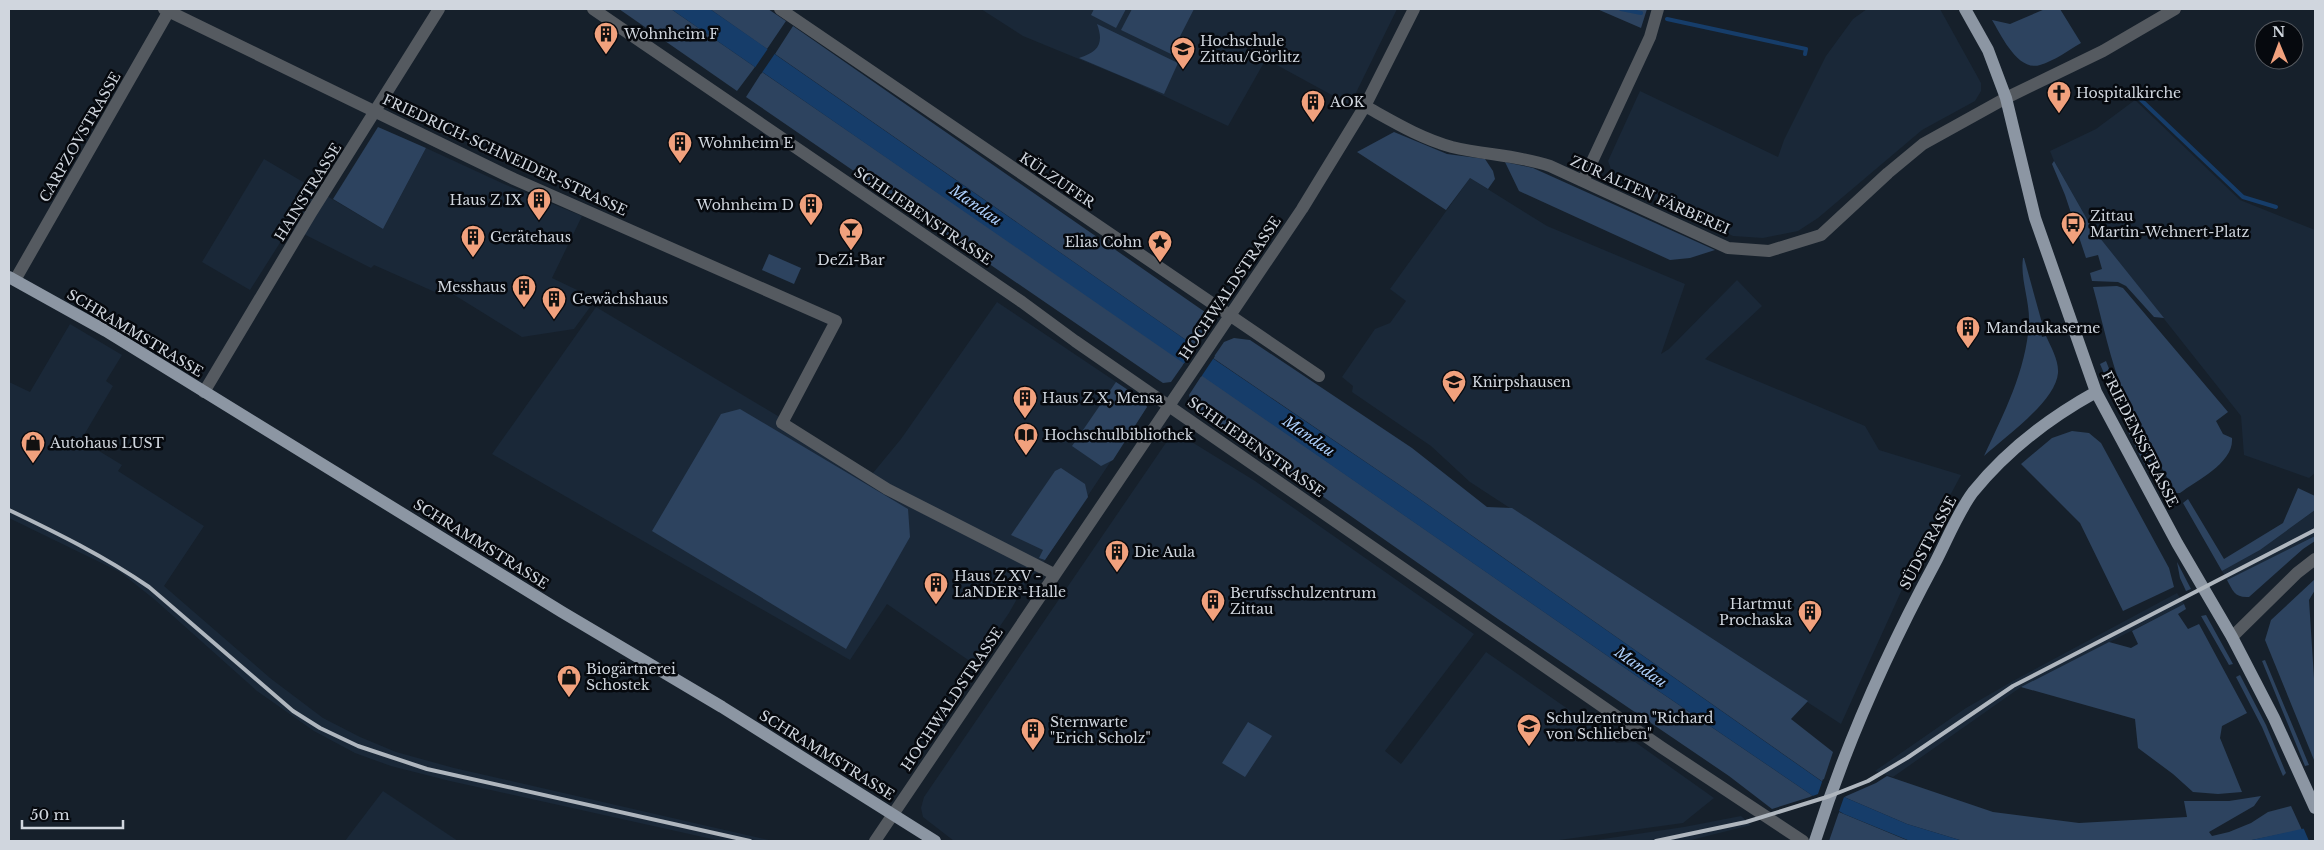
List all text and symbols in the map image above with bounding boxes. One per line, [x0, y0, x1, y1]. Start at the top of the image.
north arrow [2254, 20, 2304, 70]
building icon: Wohnheim F [593, 21, 619, 55]
text: N [2272, 23, 2286, 41]
place label: Wohnheim F [623, 25, 719, 43]
place label: Hochschule Zittau/Görlitz [1200, 32, 1300, 66]
school or university icon: Hochschule Zittau/Görlitz [1170, 36, 1196, 70]
street label: CARPZOVSTRASSE [35, 69, 125, 205]
church icon: Hospitalkirche [2046, 80, 2072, 114]
place label: Hospitalkirche [2076, 84, 2181, 102]
building icon: AOK [1300, 89, 1326, 123]
street label: FRIEDRICH-SCHNEIDER-STRASSE [380, 90, 630, 220]
place label: AOK [1329, 93, 1365, 111]
building icon: Wohnheim E [667, 130, 693, 164]
place label: Wohnheim E [697, 134, 793, 152]
street label: HAINSTRASSE [271, 140, 345, 244]
street label: KÜLZUFER [1016, 148, 1099, 212]
street label: ZUR ALTEN FÄRBEREI [1568, 152, 1733, 238]
street label: SCHLIEBENSTRASSE [850, 163, 996, 269]
water label: Mandau [945, 180, 1006, 230]
building icon: Haus Z IX [526, 187, 552, 221]
place label: Haus Z IX [449, 191, 523, 209]
building icon: Wohnheim D [798, 192, 824, 226]
place label: Wohnheim D [695, 196, 794, 214]
place label: Zittau Martin-Wehnert-Platz [2090, 207, 2250, 241]
bus stop icon: Zittau Martin-Wehnert-Platz [2060, 211, 2086, 245]
street label: HOCHWALDSTRASSE [1175, 213, 1285, 363]
bar icon: DeZi-Bar [838, 217, 864, 251]
building icon: Gerätehaus [460, 224, 486, 258]
place label: Gerätehaus [490, 228, 571, 246]
place icon: Elias Cohn [1147, 229, 1173, 263]
place label: Elias Cohn [1065, 233, 1142, 251]
place label: DeZi-Bar [817, 251, 885, 269]
building icon: Messhaus [511, 274, 537, 308]
place label: Messhaus [437, 278, 506, 296]
street label: SCHRAMMSTRASSE [64, 285, 206, 381]
building icon: Gewächshaus [541, 286, 567, 320]
place label: Gewächshaus [572, 290, 668, 308]
building icon: Mandaukaserne [1955, 315, 1981, 349]
place label: Mandaukaserne [1986, 319, 2100, 337]
street label: FRIEDENSSTRASSE [2098, 368, 2182, 510]
school or university icon: Knirpshausen [1441, 369, 1467, 403]
place label: Knirpshausen [1472, 373, 1571, 391]
building icon: Haus Z X, Mensa [1012, 385, 1038, 419]
place label: Haus Z X, Mensa [1042, 389, 1163, 407]
street label: SCHLIEBENSTRASSE [1184, 393, 1328, 501]
water label: Mandau [1278, 411, 1339, 461]
library icon: Hochschulbibliothek [1013, 422, 1039, 456]
place label: Hochschulbibliothek [1044, 426, 1194, 444]
shop icon: Autohaus LUST [20, 430, 46, 464]
place label: Autohaus LUST [49, 434, 164, 452]
street label: SÜDSTRASSE [1895, 493, 1960, 593]
street label: SCHRAMMSTRASSE [410, 495, 552, 593]
building icon: Die Aula [1104, 539, 1130, 573]
place label: Die Aula [1134, 543, 1195, 561]
place label: Haus Z XV - LaNDER³-Halle [954, 567, 1066, 601]
building icon: Haus Z XV - LaNDER³-Halle [923, 571, 949, 605]
place label: Berufsschulzentrum Zittau [1230, 584, 1376, 618]
building icon: Berufsschulzentrum Zittau [1200, 588, 1226, 622]
place label: Hartmut Prochaska [1719, 595, 1793, 629]
building icon: Hartmut Prochaska [1797, 599, 1823, 633]
street label: HOCHWALDSTRASSE [897, 624, 1007, 774]
water label: Mandau [1610, 642, 1671, 692]
place label: Biogärtnerei Schostek [586, 660, 676, 694]
shop icon: Biogärtnerei Schostek [556, 664, 582, 698]
street label: SCHRAMMSTRASSE [756, 706, 898, 804]
place label: Schulzentrum "Richard von Schlieben" [1546, 709, 1714, 743]
place label: Sternwarte "Erich Scholz" [1050, 713, 1151, 747]
school or university icon: Schulzentrum "Richard von Schlieben" [1516, 713, 1542, 747]
building icon: Sternwarte "Erich Scholz" [1020, 717, 1046, 751]
scale bar [22, 798, 124, 830]
text: 50 m [30, 805, 70, 824]

